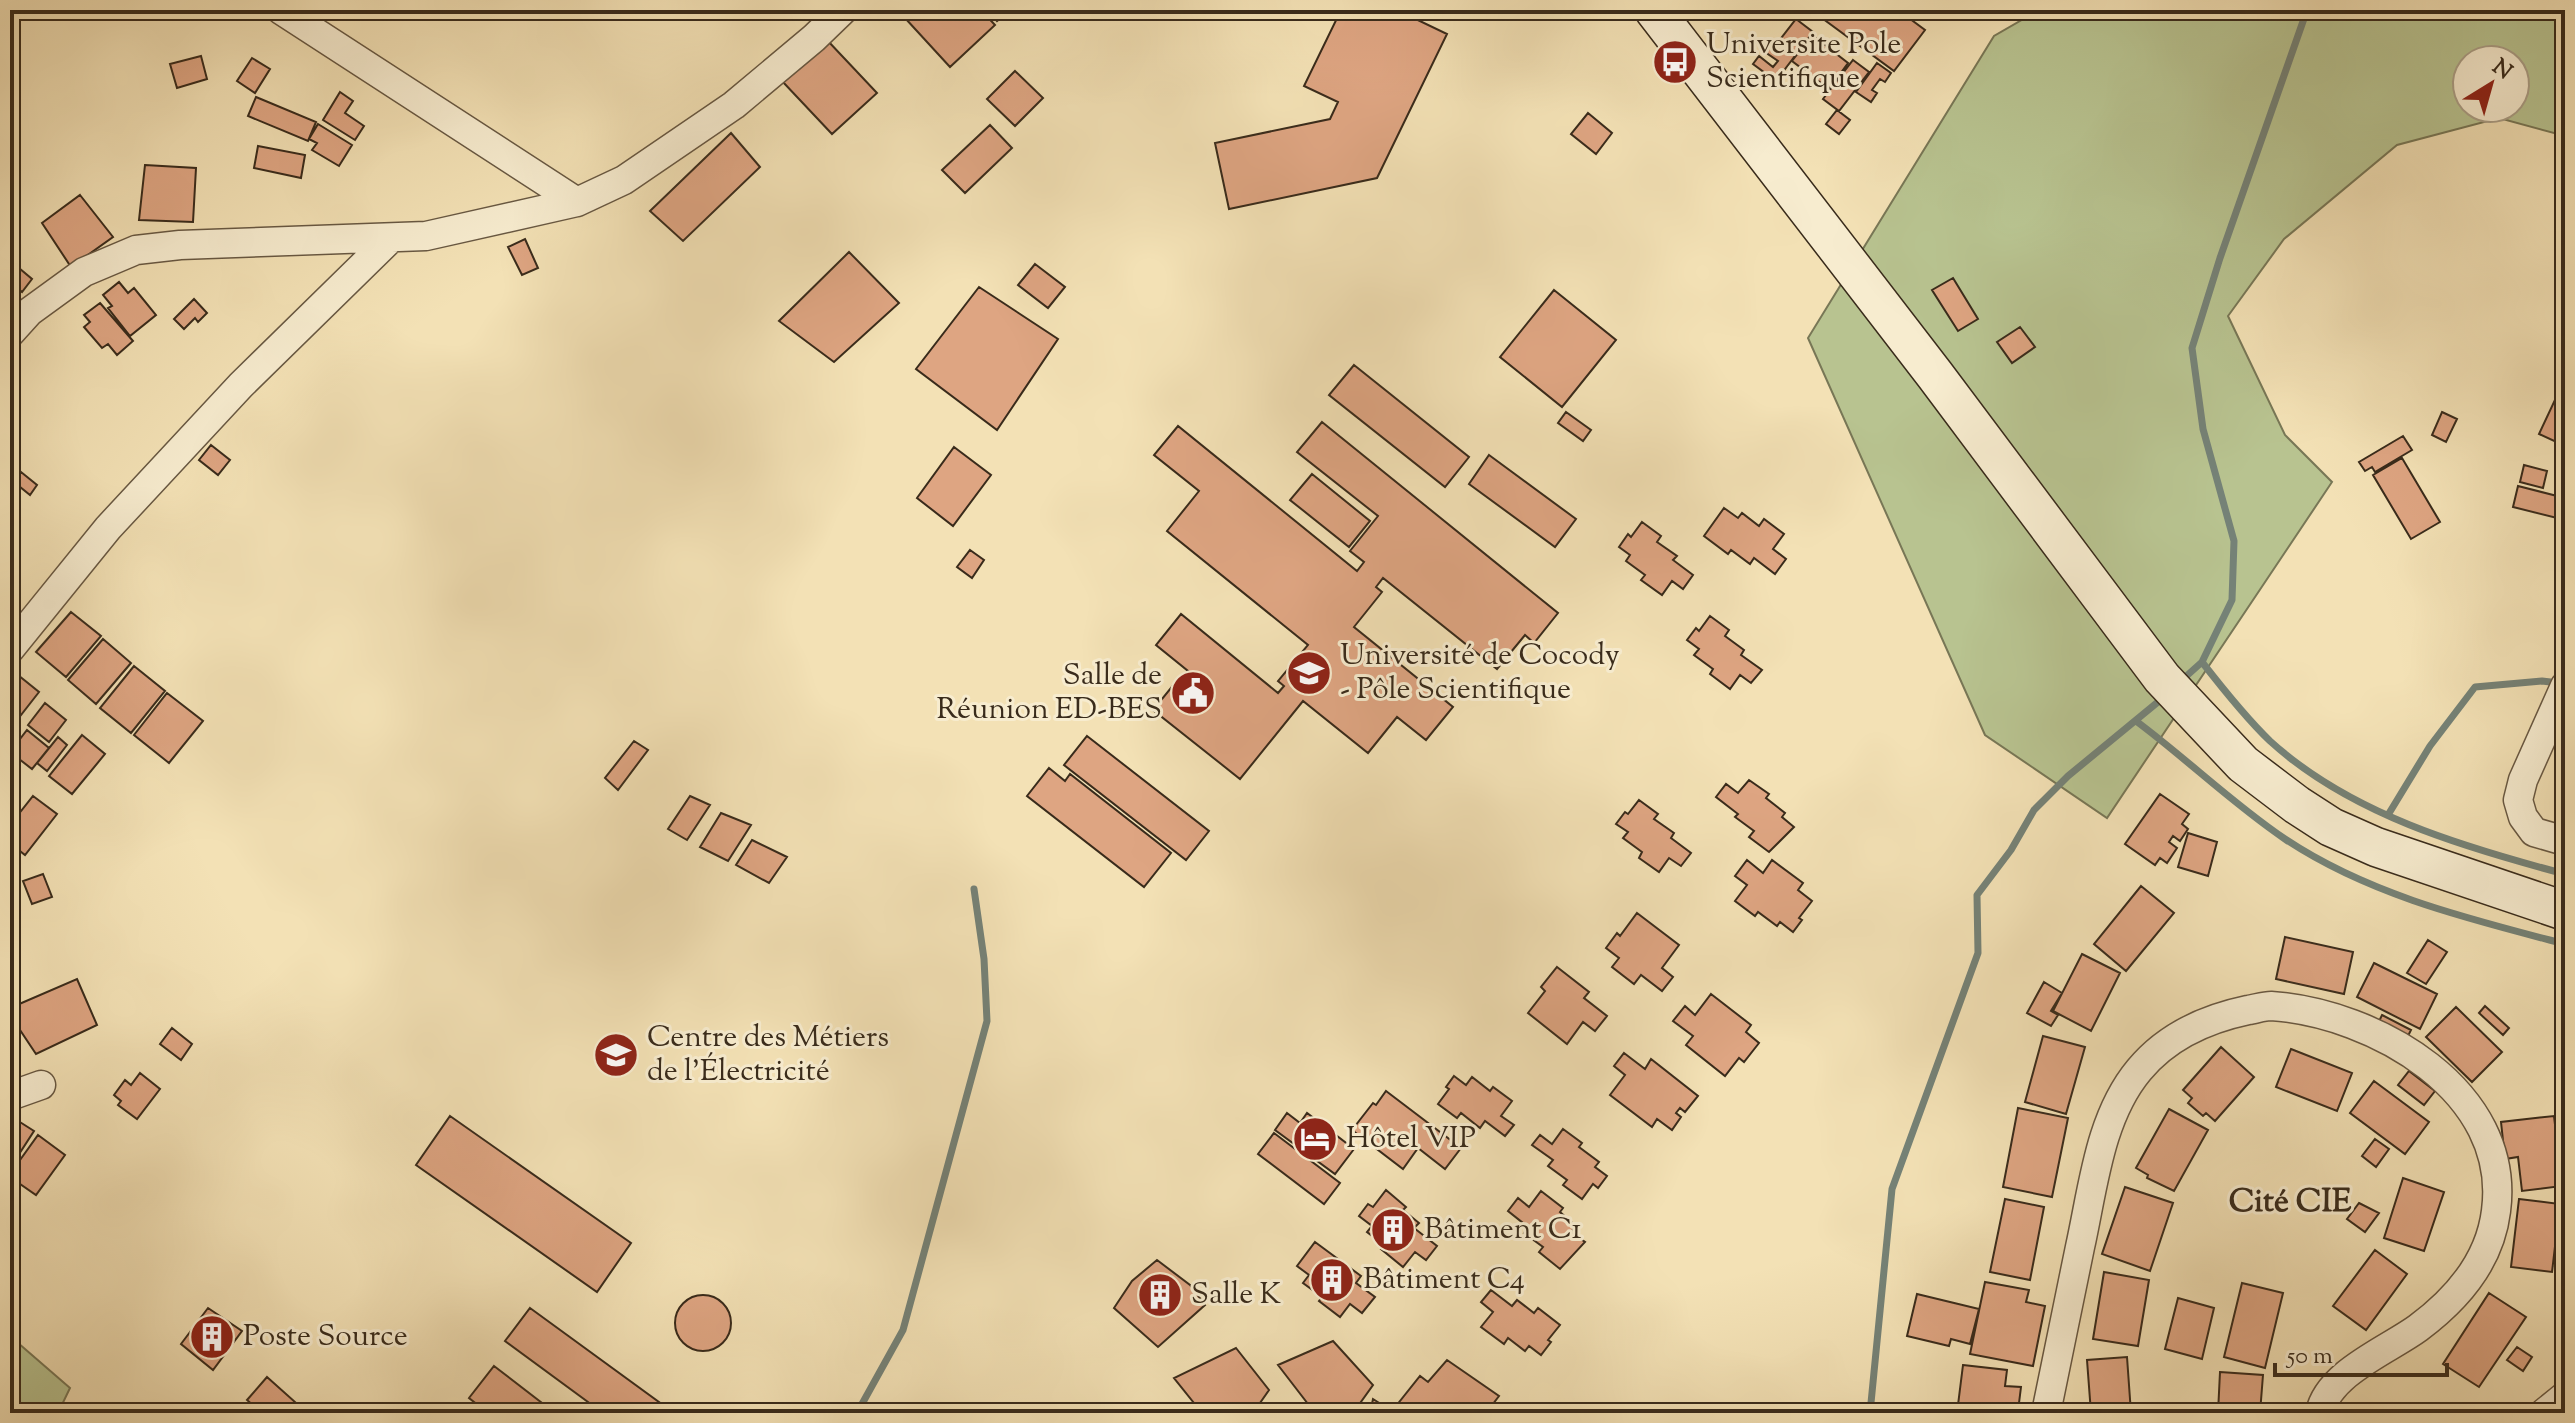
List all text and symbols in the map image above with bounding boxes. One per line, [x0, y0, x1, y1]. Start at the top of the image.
place label: Universite Pole Scientifique [1706, 24, 1901, 101]
bus stop icon: Universite Pole Scientifique [1651, 38, 1699, 86]
north arrow [2451, 44, 2531, 124]
text: N [2485, 52, 2518, 89]
place label: Université de Cocody - Pôle Scientifique [1340, 635, 1620, 712]
school or university icon: Université de Cocody - Pôle Scientifique [1285, 649, 1333, 697]
place label: Salle de Réunion ED-BES [936, 655, 1162, 732]
public building icon: Salle de Réunion ED-BES [1169, 669, 1217, 717]
place label: Centre des Métiers de l'Électricité [647, 1017, 889, 1094]
school or university icon: Centre des Métiers de l'Électricité [592, 1031, 640, 1079]
hotel icon: Hôtel VIP [1291, 1115, 1339, 1163]
place label: Hôtel VIP [1346, 1118, 1476, 1161]
district label: Cité CIE [2229, 1180, 2352, 1226]
building icon: Bâtiment C1 [1369, 1206, 1417, 1254]
place label: Bâtiment C1 [1424, 1209, 1582, 1252]
building icon: Bâtiment C4 [1308, 1256, 1356, 1304]
place label: Bâtiment C4 [1363, 1259, 1525, 1302]
building icon: Salle K [1136, 1271, 1184, 1319]
place label: Salle K [1191, 1274, 1282, 1317]
building icon: Poste Source [188, 1313, 236, 1361]
place label: Poste Source [243, 1316, 408, 1359]
scale bar [2275, 1327, 2447, 1377]
text: 50 m [2285, 1340, 2333, 1374]

